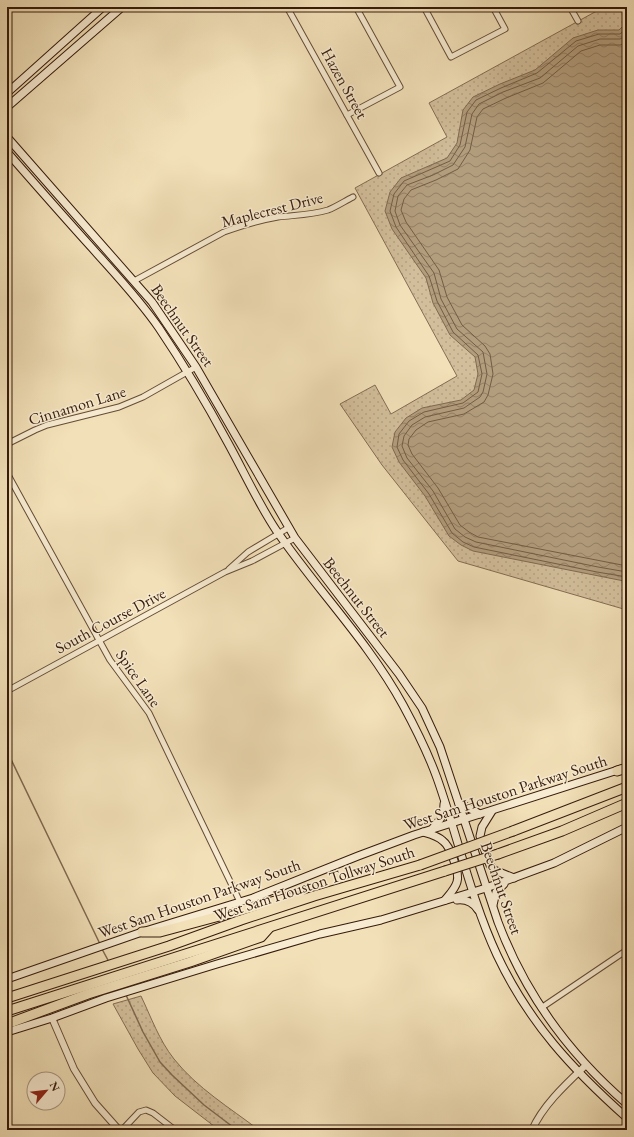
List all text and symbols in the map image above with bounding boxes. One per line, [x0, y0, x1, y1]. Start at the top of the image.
street label: Hazen Street [316, 44, 373, 122]
street label: Maplecrest Drive [219, 187, 325, 232]
street label: Beechnut Street [146, 280, 219, 371]
street label: Cinnamon Lane [26, 381, 129, 430]
street label: Beechnut Street [319, 553, 395, 642]
street label: South Course Drive [51, 583, 169, 658]
street label: Spice Lane [111, 645, 166, 711]
street label: West Sam Houston Parkway South [401, 750, 610, 835]
street label: Beechnut Street [476, 839, 527, 937]
street label: West Sam Houston Tollway South [211, 841, 417, 926]
street label: West Sam Houston Parkway South [95, 854, 303, 943]
north arrow [26, 1071, 66, 1111]
text: N [47, 1079, 63, 1094]

